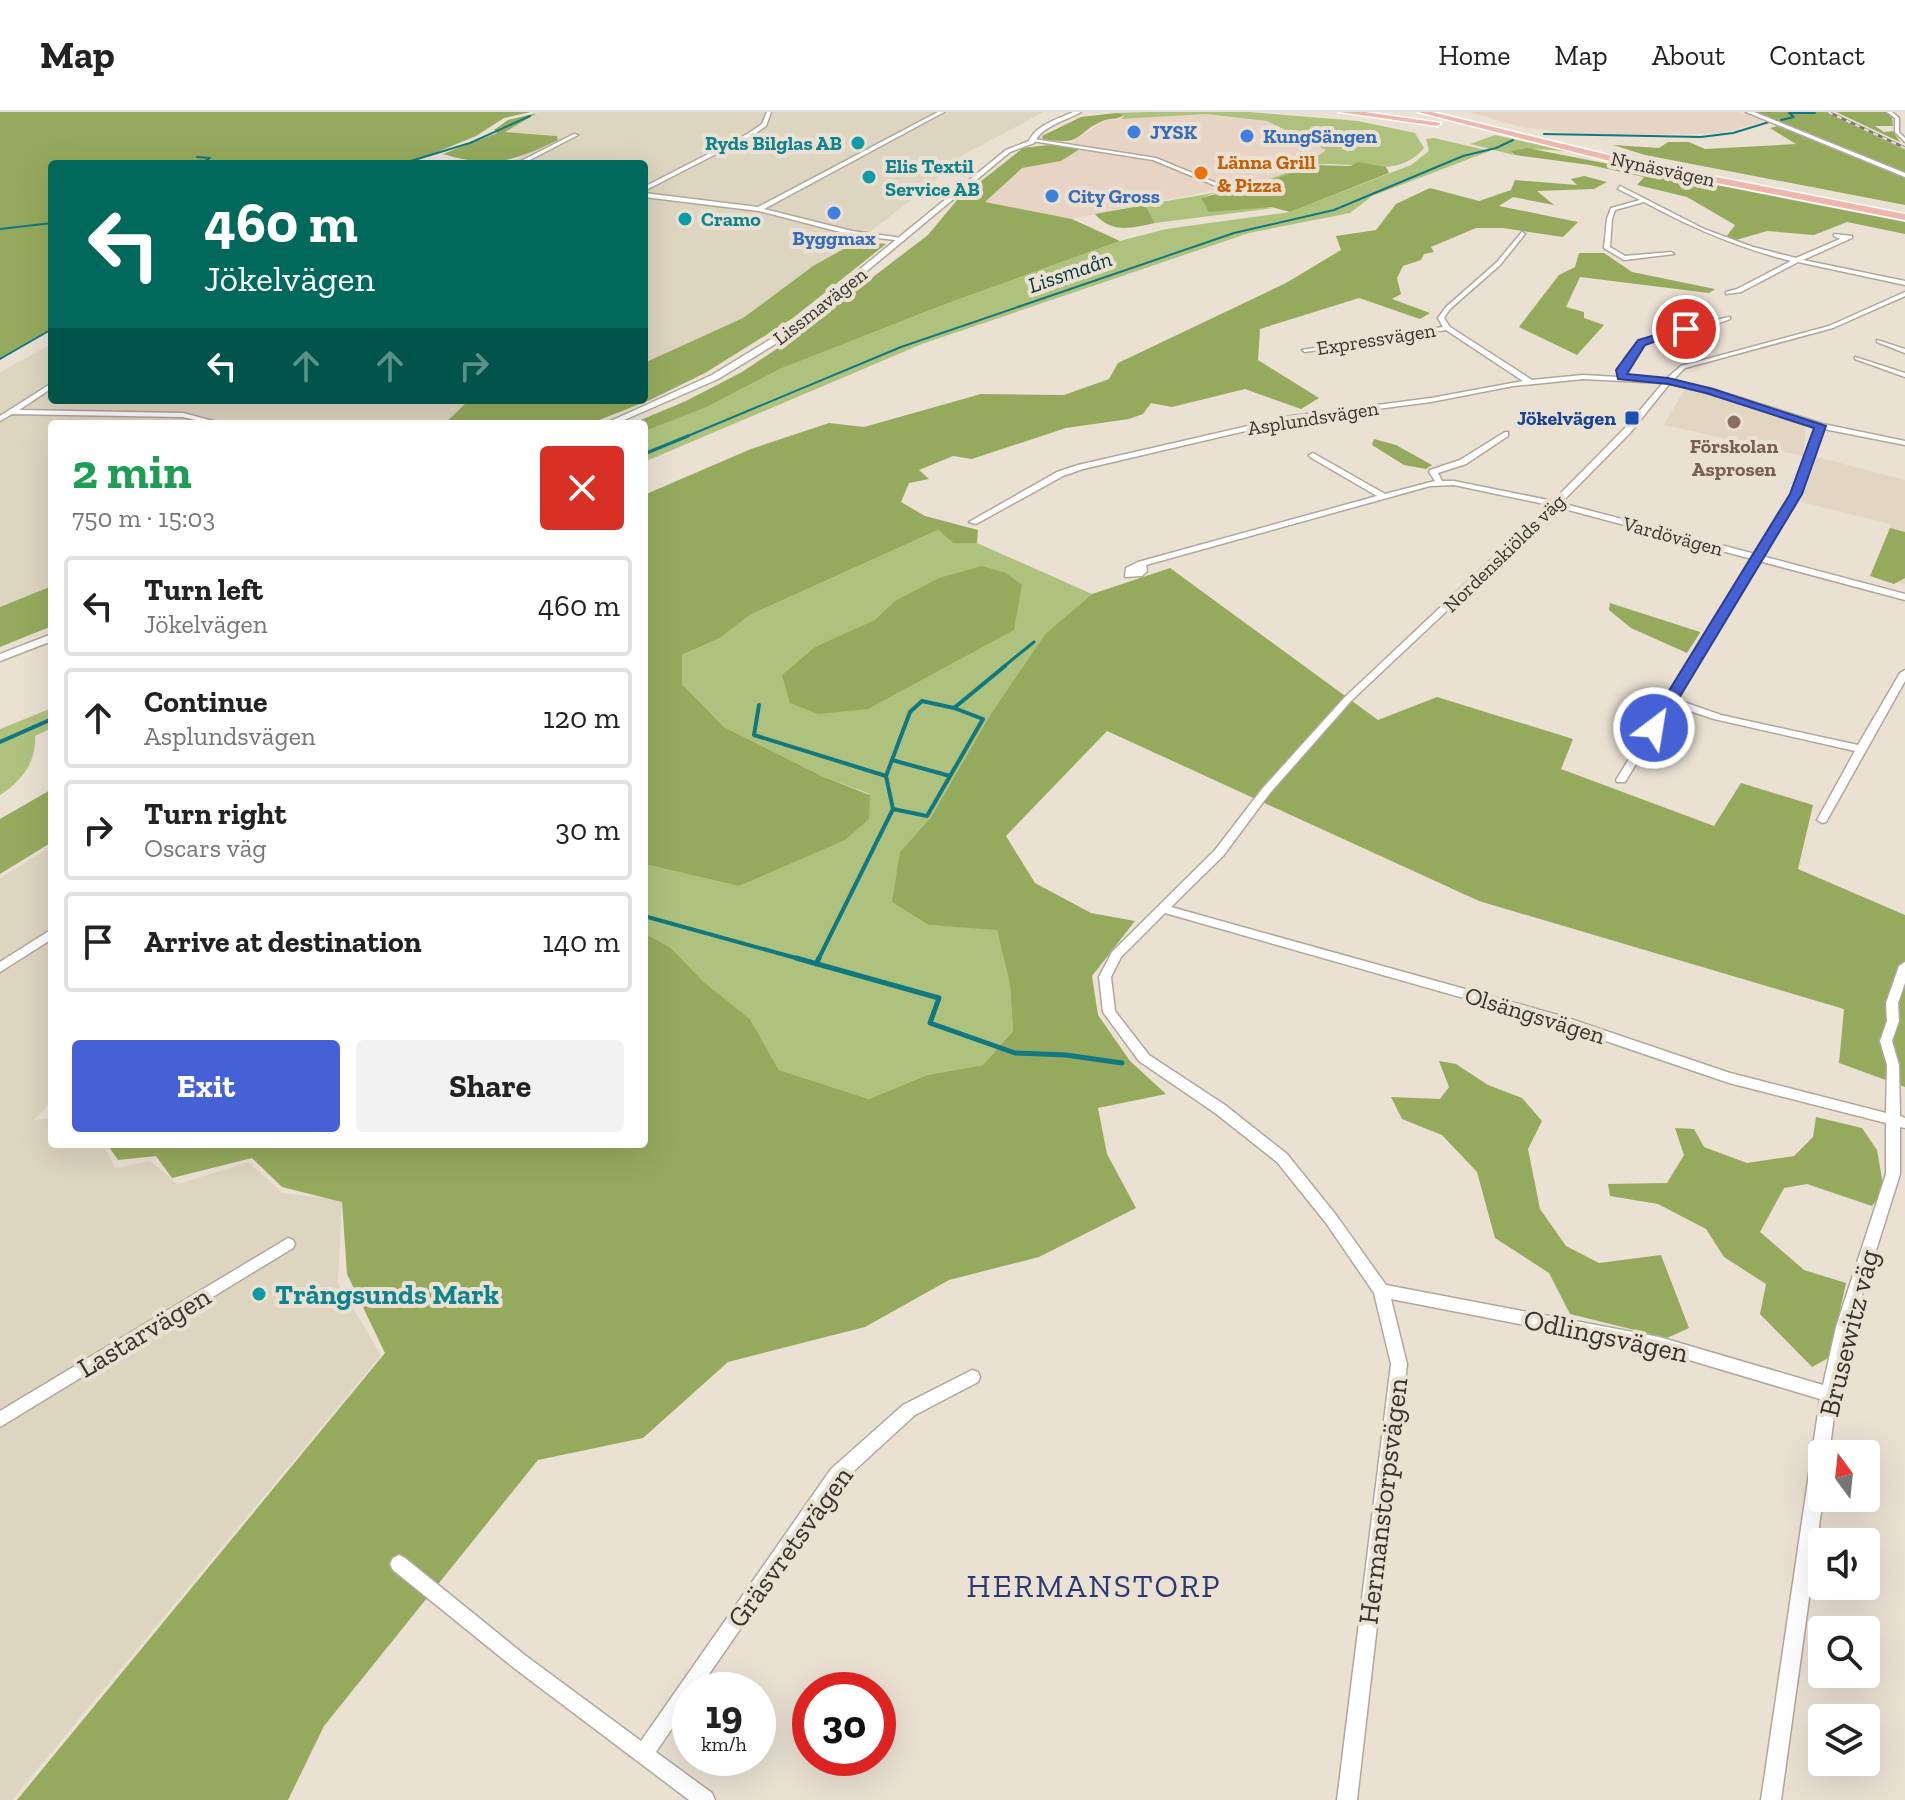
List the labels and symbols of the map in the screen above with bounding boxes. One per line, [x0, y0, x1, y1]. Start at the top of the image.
place label: JYSK [1150, 120, 1198, 144]
marker: JYSK [1125, 123, 1143, 141]
place label: KungSängen [1263, 124, 1377, 148]
marker: KungSängen [1238, 127, 1256, 145]
place label: Ryds Bilglas AB [705, 131, 842, 155]
marker: Ryds Bilglas AB [849, 134, 867, 152]
street label: Nynäsvägen [1609, 146, 1718, 192]
place label: Länna Grill & Pizza [1217, 150, 1316, 197]
place label: Elis Textil Service AB [885, 154, 980, 201]
marker: Länna Grill & Pizza [1192, 164, 1210, 182]
marker: Elis Textil Service AB [860, 168, 878, 186]
place label: City Gross [1068, 184, 1160, 208]
marker: City Gross [1043, 187, 1061, 205]
marker: Byggmax [825, 204, 843, 222]
place label: Cramo [701, 207, 761, 231]
marker: Cramo [676, 210, 694, 228]
place label: Byggmax [792, 226, 876, 250]
water label: Lissmaån [1025, 245, 1115, 299]
street label: Lissmavägen [768, 262, 872, 350]
pin [1652, 295, 1720, 363]
street label: Expressvägen [1315, 318, 1438, 360]
street label: Asplundsvägen [1246, 396, 1381, 440]
place label: Jökelvägen [1517, 406, 1616, 430]
marker: Jökelvägen [1623, 409, 1641, 427]
marker: Förskolan Asprosen [1725, 413, 1743, 431]
place label: Förskolan Asprosen [1690, 434, 1778, 481]
street label: Nordenskiölds väg [1438, 489, 1570, 617]
street label: Vardövägen [1620, 511, 1726, 561]
position arrow [1612, 686, 1696, 770]
street label: Olsängsvägen [1461, 980, 1609, 1050]
street label: Brusewitz väg [1812, 1246, 1886, 1420]
place label: Trångsunds Mark [275, 1278, 499, 1311]
street label: Lastarvägen [72, 1279, 216, 1385]
marker: Trångsunds Mark [250, 1285, 268, 1303]
street label: Odlingsvägen [1521, 1302, 1691, 1370]
street label: Hermanstorpsvägen [1352, 1376, 1414, 1626]
north arrow [1808, 1440, 1880, 1512]
street label: Gräsvretsvägen [721, 1460, 859, 1634]
district label: HERMANSTORP [966, 1567, 1222, 1605]
speed limit sign: 30 [792, 1672, 896, 1776]

